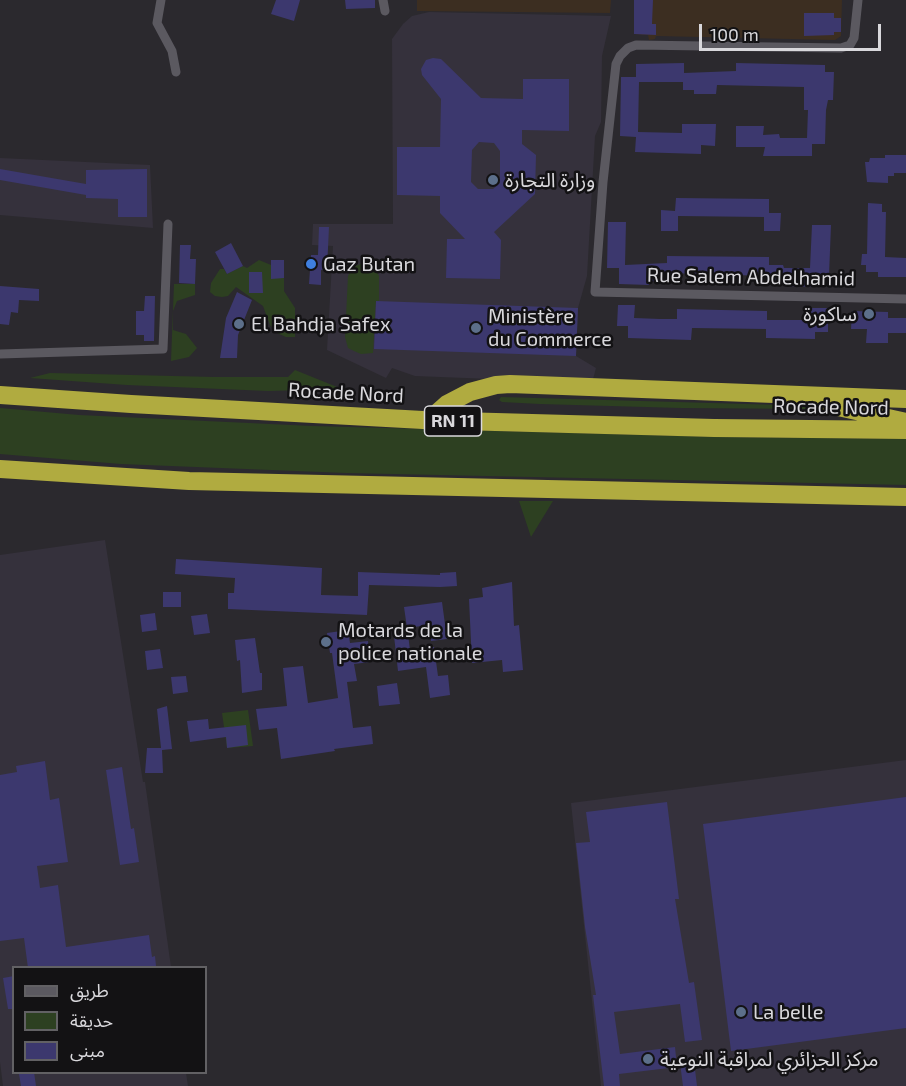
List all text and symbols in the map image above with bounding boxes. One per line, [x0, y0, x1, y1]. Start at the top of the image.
scale bar [702, 12, 884, 50]
text: 100 m [710, 23, 759, 45]
place label: وزارة التجارة [505, 168, 595, 192]
marker: وزارة التجارة [486, 173, 500, 187]
place label: Gaz Butan [323, 252, 415, 276]
marker: Gaz Butan [304, 257, 318, 271]
street label: Rue Salem Abdelhamid [647, 263, 855, 291]
place label: ساكورة [803, 302, 857, 326]
place label: Ministère du Commerce [488, 304, 612, 351]
marker: ساكورة [862, 307, 876, 321]
place label: El Bahdja Safex [251, 312, 390, 336]
marker: El Bahdja Safex [232, 317, 246, 331]
marker: Ministère du Commerce [469, 321, 483, 335]
street label: Rocade Nord [288, 378, 404, 408]
street label: Rocade Nord [773, 394, 889, 420]
road number: RN 11 [424, 406, 482, 436]
place label: Motards de la police nationale [338, 618, 482, 665]
marker: Motards de la police nationale [319, 635, 333, 649]
legend [12, 966, 207, 1074]
text: طريق [70, 979, 109, 1001]
place label: La belle [753, 1000, 823, 1024]
marker: La belle [734, 1005, 748, 1019]
text: حديقة [70, 1009, 113, 1031]
text: مبنى [70, 1039, 105, 1061]
place label: مركز الجزائري لمراقبة النوعية [660, 1047, 878, 1071]
marker: مركز الجزائري لمراقبة النوعية [641, 1052, 655, 1066]

